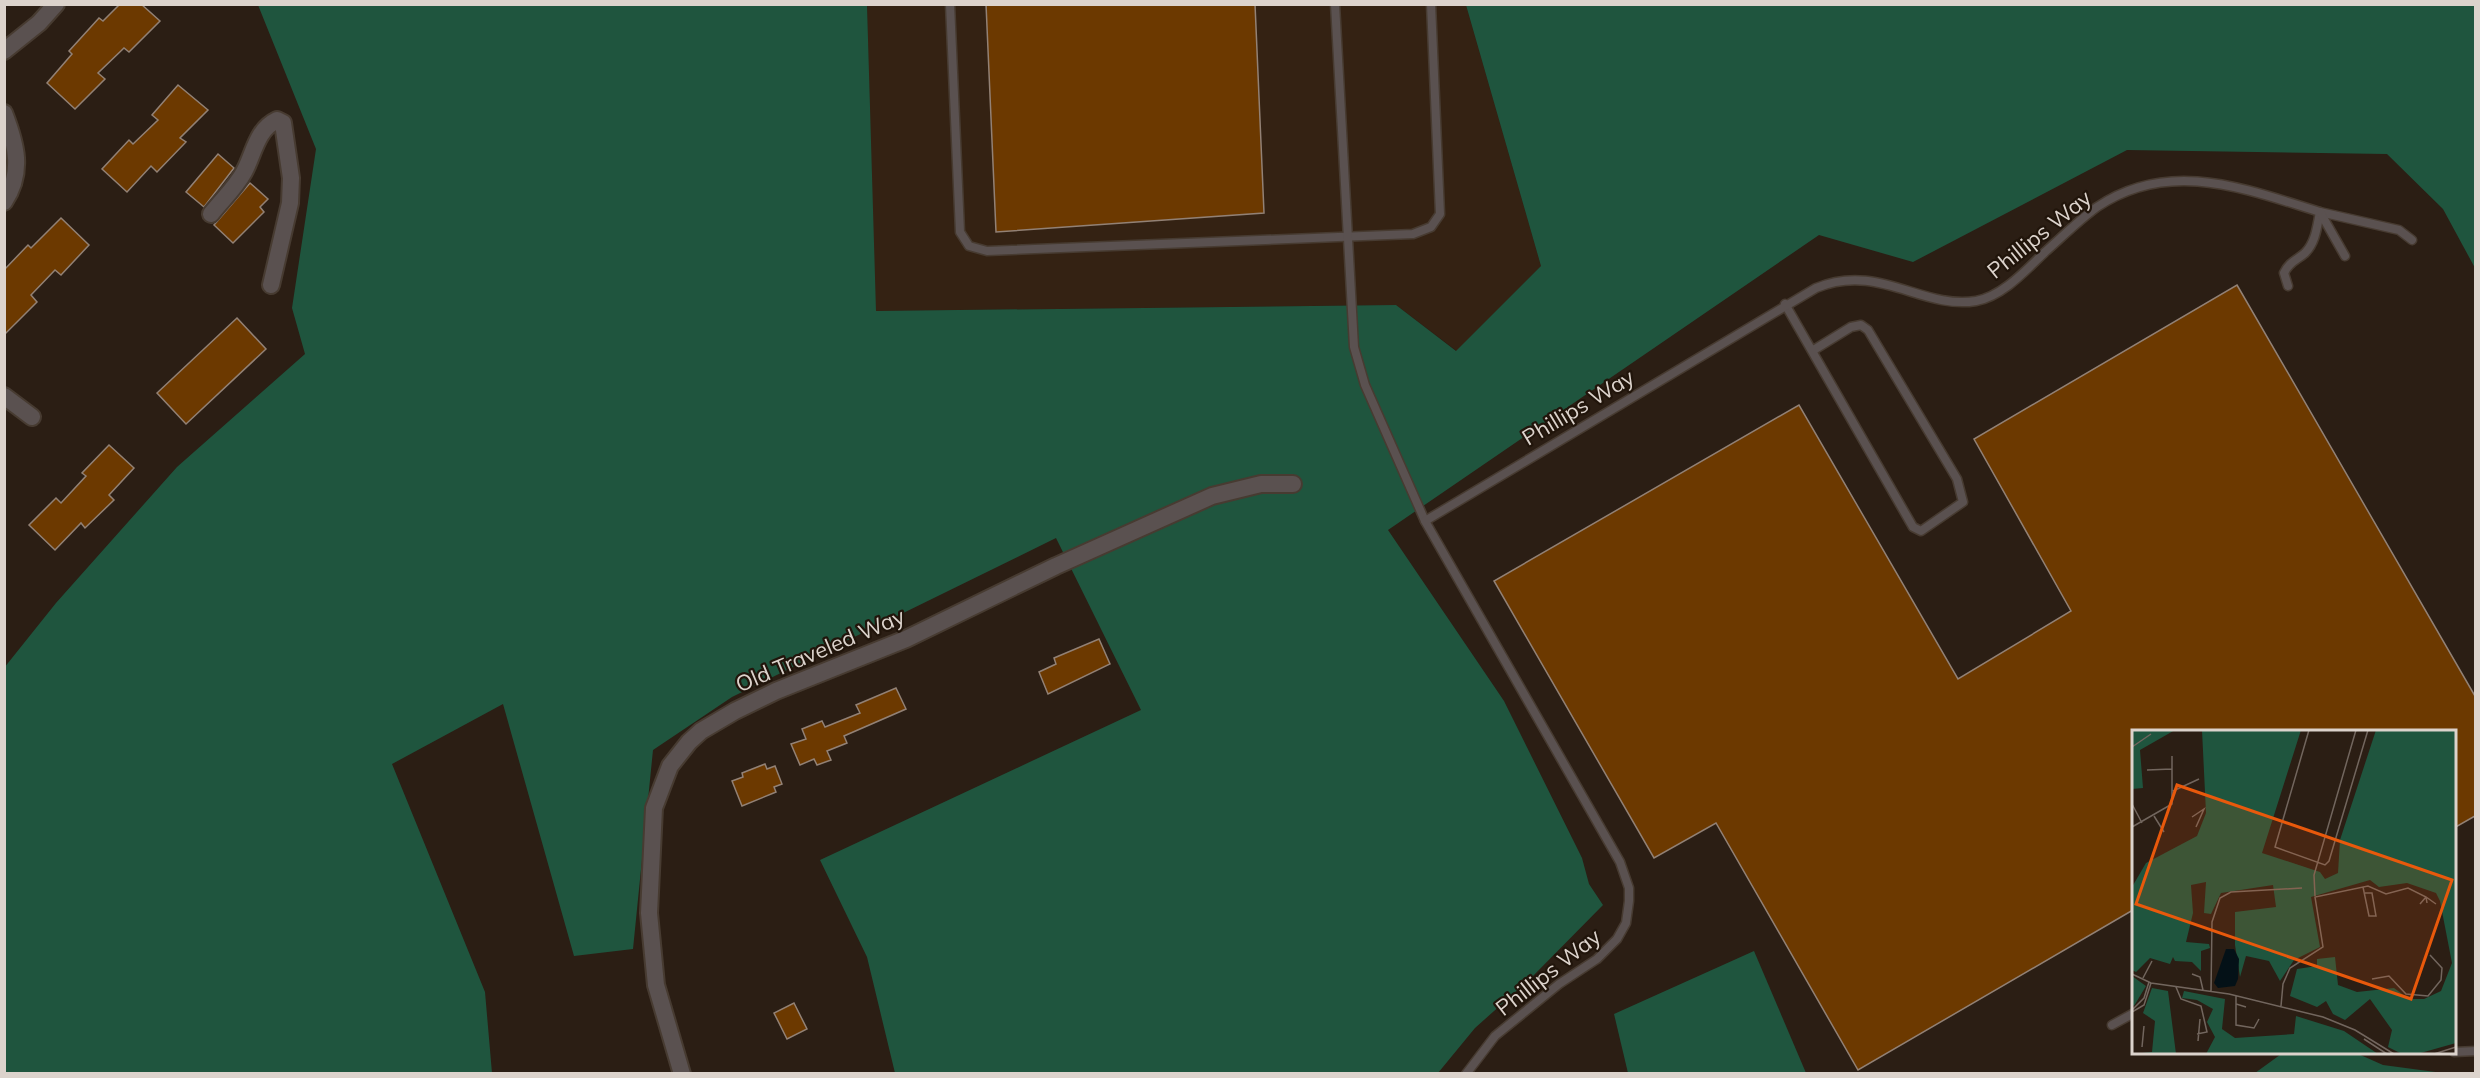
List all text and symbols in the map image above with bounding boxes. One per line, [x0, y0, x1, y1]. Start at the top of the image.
street label: Phillips Way [1981, 183, 2097, 285]
street label: Phillips Way [1517, 362, 1639, 451]
street label: Old Traveled Way [731, 602, 909, 698]
inset map [2132, 730, 2456, 1054]
street label: Phillips Way [1490, 922, 1607, 1022]

